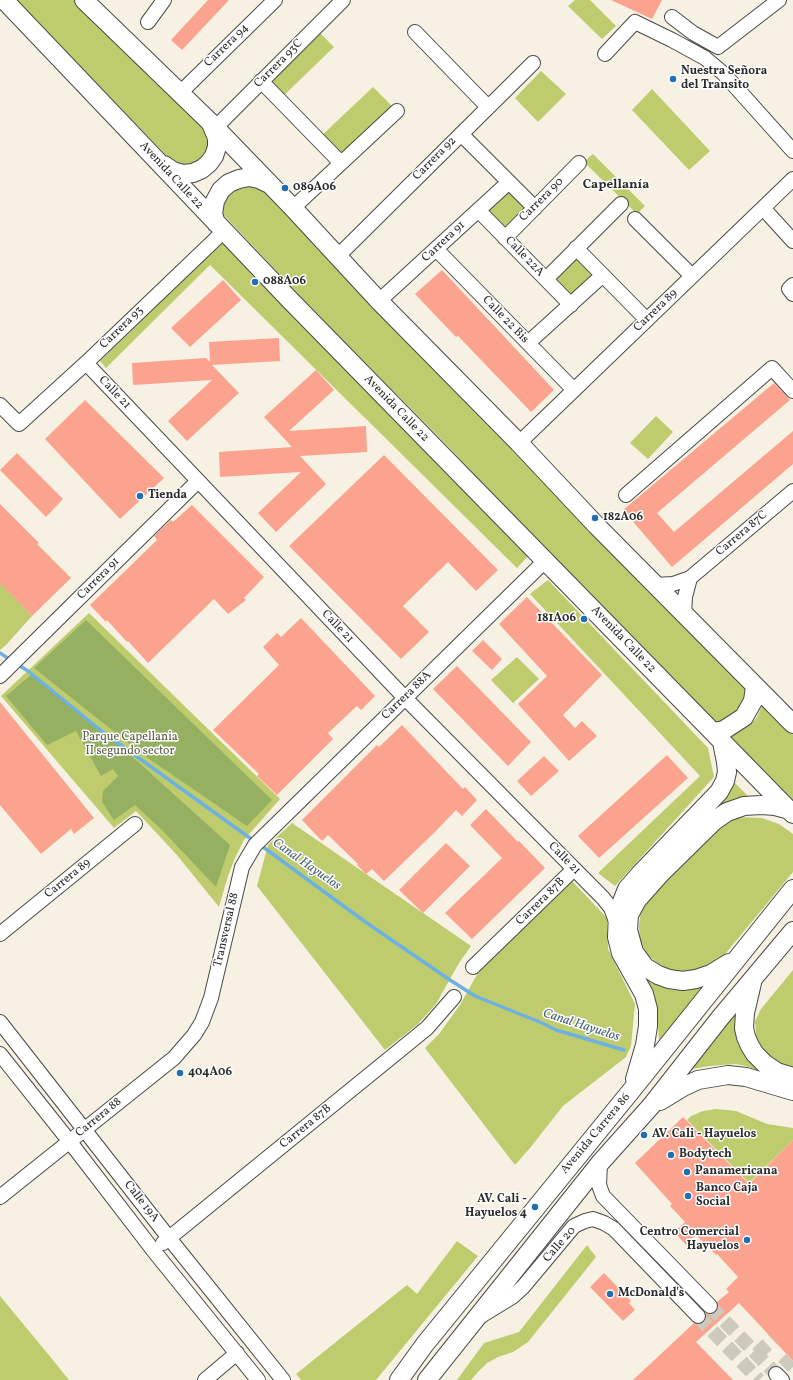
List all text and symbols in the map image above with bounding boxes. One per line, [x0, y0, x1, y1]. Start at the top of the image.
street label: Carrera 94 [202, 21, 252, 71]
street label: Carrera 93C [252, 37, 306, 91]
place label: Nuestra Señora del Transito [681, 65, 767, 93]
marker: Nuestra Señora del Transito [668, 74, 678, 84]
street label: Carrera 92 [410, 134, 460, 184]
street label: Avenida Calle 22 [136, 139, 206, 213]
street label: Carrera 90 [517, 175, 567, 225]
district label: Capellanía [583, 178, 649, 194]
place label: 089A06 [293, 181, 336, 195]
marker: 089A06 [280, 183, 290, 193]
street label: Carrera 91 [419, 218, 469, 266]
street label: Calle 22A [501, 234, 547, 280]
place label: 088A06 [263, 275, 306, 289]
marker: 088A06 [250, 277, 260, 287]
street label: Carrera 89 [631, 287, 681, 335]
street label: Calle 22 Bis [479, 293, 531, 347]
street label: Carrera 93 [97, 304, 147, 352]
street label: Avenida Calle 22 [360, 373, 432, 445]
street label: Calle 21 [95, 374, 133, 412]
place label: Tienda [148, 489, 187, 503]
marker: Tienda [135, 491, 145, 501]
street label: Carrera 87C [713, 508, 771, 560]
place label: 182A06 [603, 511, 643, 525]
marker: 182A06 [590, 513, 600, 523]
street label: Carrera 91 [75, 555, 123, 603]
street label: Avenida Calle 22 [587, 604, 659, 676]
street label: Calle 21 [318, 608, 356, 646]
place label: 181A06 [537, 612, 576, 626]
marker: 181A06 [579, 614, 589, 624]
street label: Carrera 88A [379, 669, 435, 723]
park label: Parque Capellania II segundo sector [82, 731, 178, 759]
water label: Canal Hayuelos [269, 836, 343, 894]
street label: Calle 21 [545, 840, 583, 878]
street label: Carrera 89 [42, 856, 94, 902]
street label: Carrera 87B [514, 875, 568, 929]
street label: Transversal 88 [211, 891, 243, 969]
water label: Canal Hayuelos [541, 1006, 621, 1046]
place label: 404A06 [188, 1066, 232, 1080]
marker: 404A06 [175, 1068, 185, 1078]
street label: Avenida Carrera 86 [558, 1091, 634, 1177]
street label: Carrera 88 [73, 1095, 125, 1141]
street label: Carrera 87B [277, 1102, 335, 1152]
place label: AV. Cali - Hayuelos [652, 1128, 756, 1142]
marker: AV. Cali - Hayuelos [639, 1130, 649, 1140]
place label: Bodytech [679, 1148, 732, 1162]
marker: Bodytech [666, 1150, 676, 1160]
place label: Panamericana [695, 1165, 778, 1179]
marker: Panamericana [682, 1167, 692, 1177]
street label: Calle 19A [120, 1178, 162, 1226]
place label: Banco Caja Social [696, 1182, 758, 1210]
marker: Banco Caja Social [683, 1191, 693, 1201]
place label: AV. Cali - Hayuelos 4 [465, 1193, 527, 1221]
marker: AV. Cali - Hayuelos 4 [530, 1202, 540, 1212]
street label: Calle 20 [541, 1224, 579, 1266]
place label: Centro Comercial Hayuelos [640, 1226, 739, 1254]
marker: Centro Comercial Hayuelos [742, 1235, 752, 1245]
place label: McDonald's [618, 1287, 684, 1301]
marker: McDonald's [605, 1289, 615, 1299]

